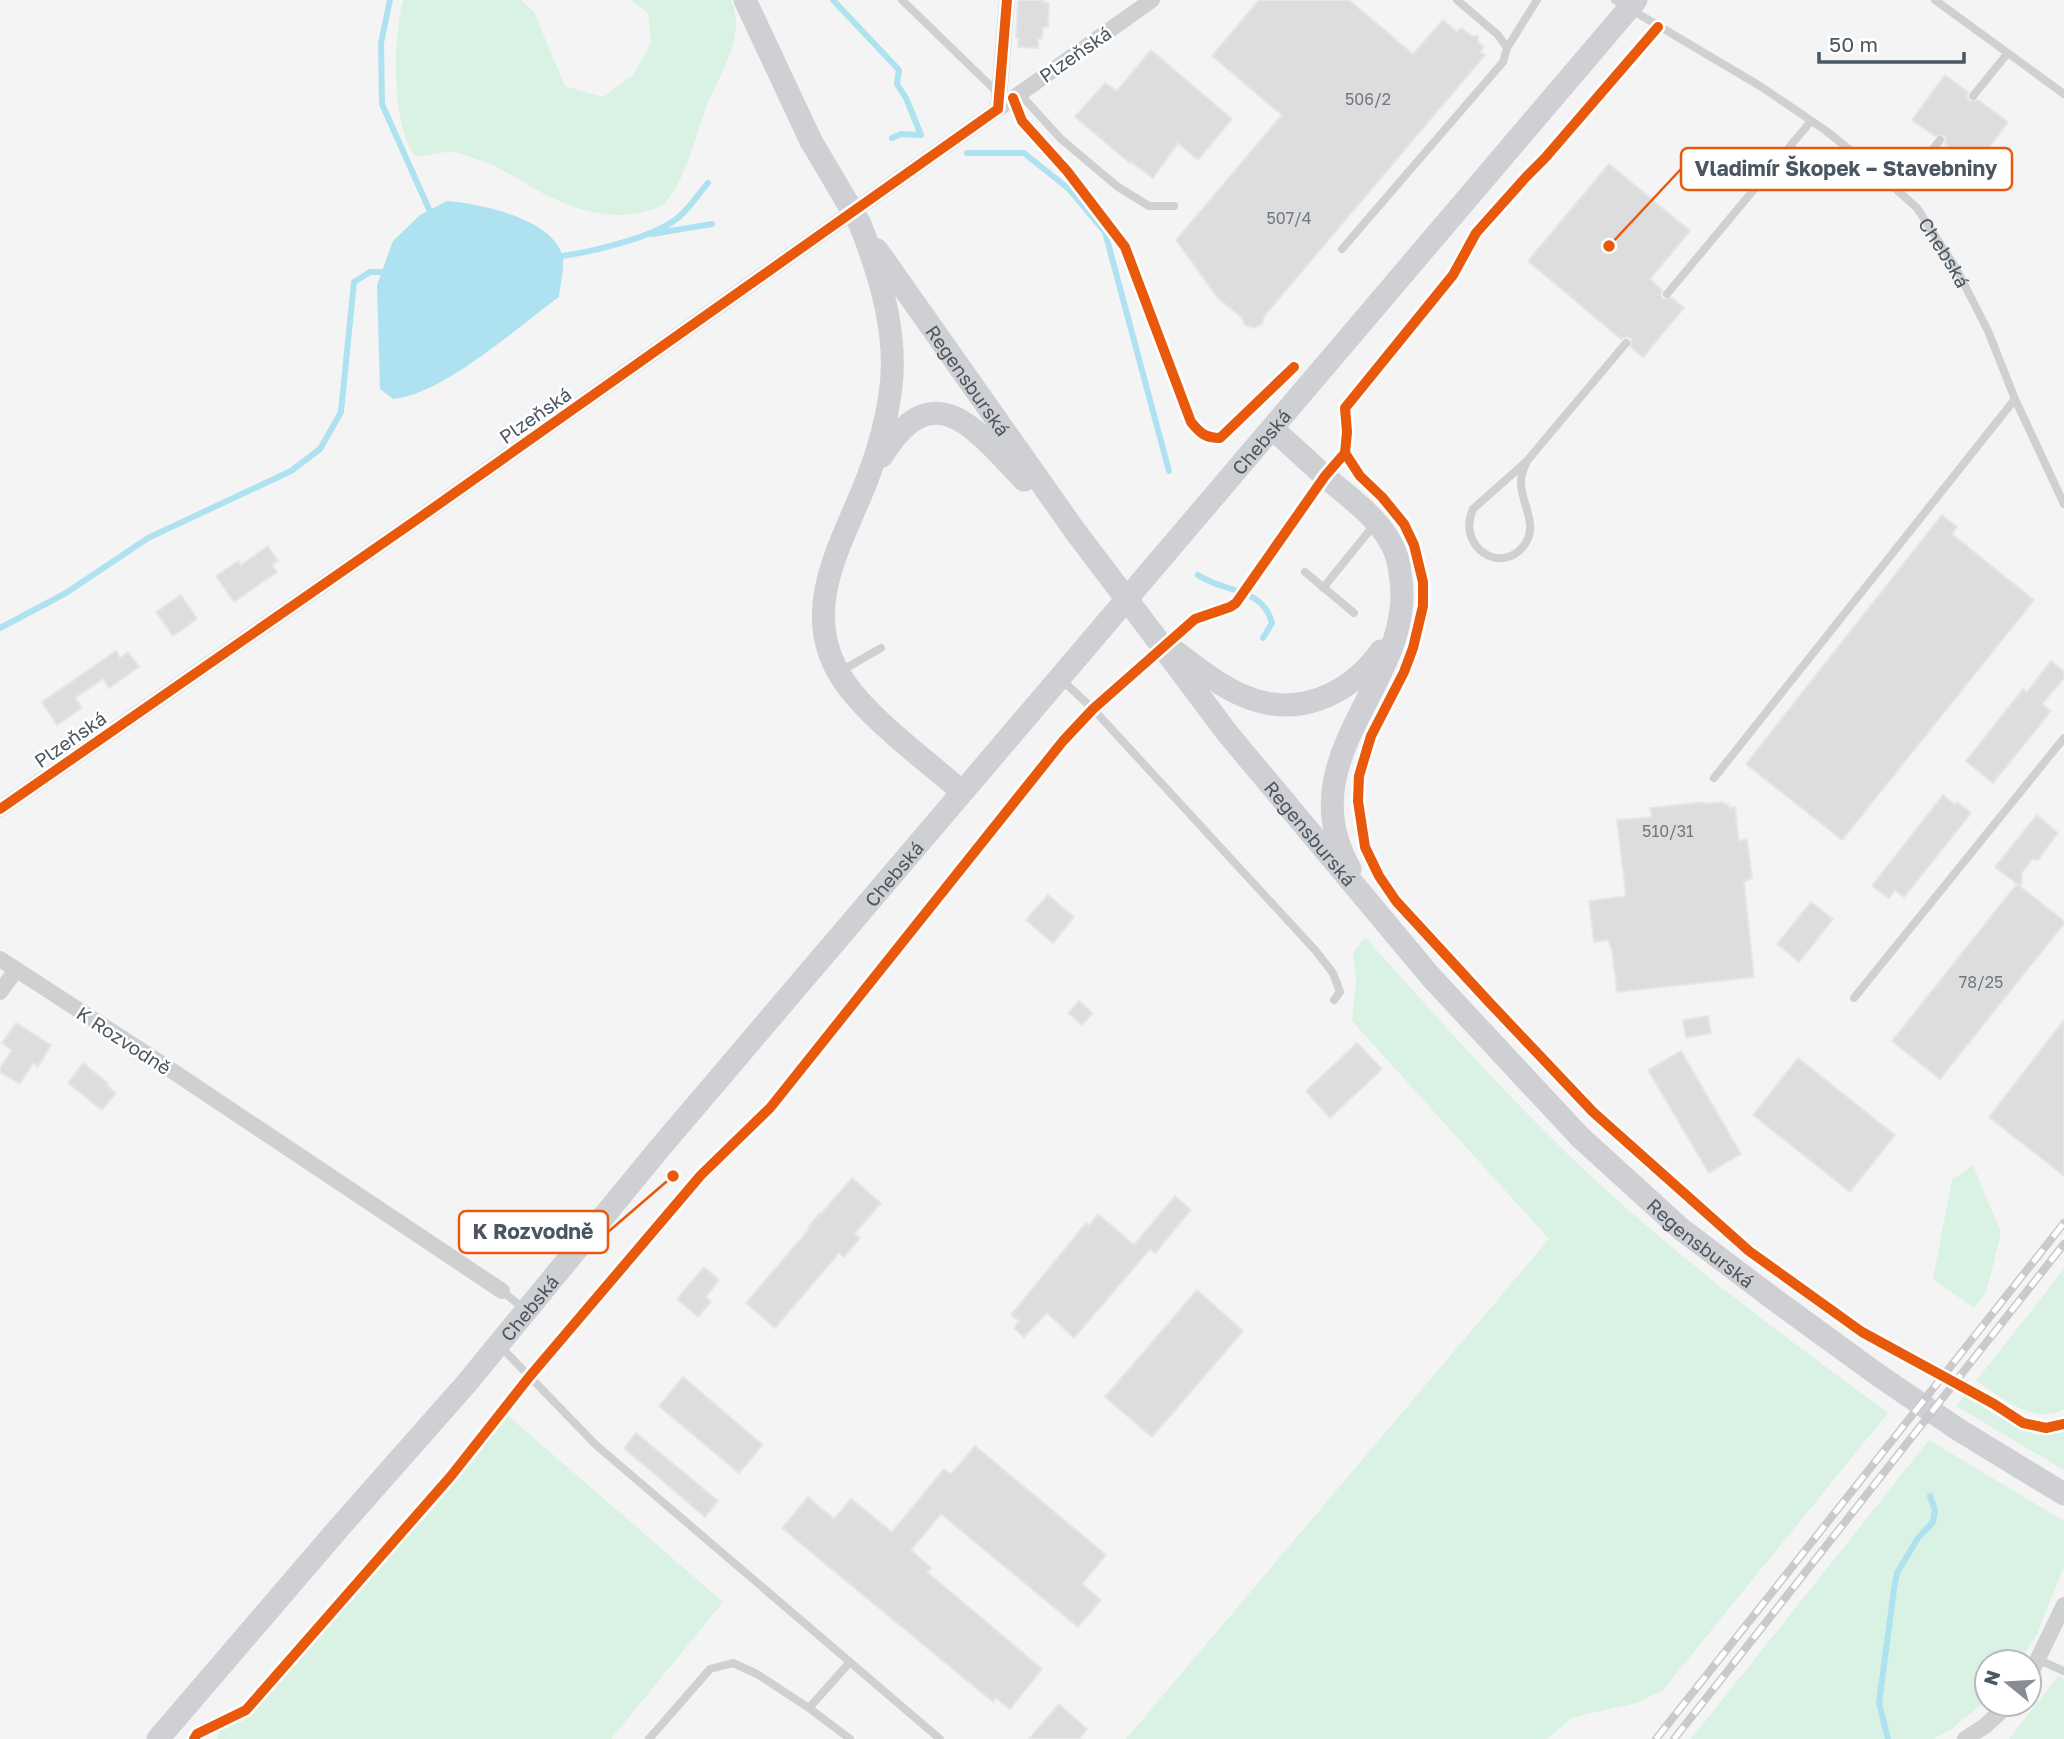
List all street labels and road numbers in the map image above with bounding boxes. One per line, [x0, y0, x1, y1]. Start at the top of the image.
street label: Plzeňská [1035, 21, 1115, 87]
street label: Chebská [1914, 213, 1975, 291]
street label: Regensburská [922, 320, 1015, 440]
street label: Plzeňská [495, 382, 575, 448]
street label: Chebská [1226, 404, 1295, 479]
street label: Plzeňská [30, 706, 110, 772]
street label: Regensburská [1260, 776, 1361, 890]
street label: Chebská [859, 836, 928, 911]
street label: K Rozvodně [72, 1001, 176, 1079]
street label: Regensburská [1643, 1193, 1759, 1292]
street label: Chebská [495, 1270, 563, 1345]

